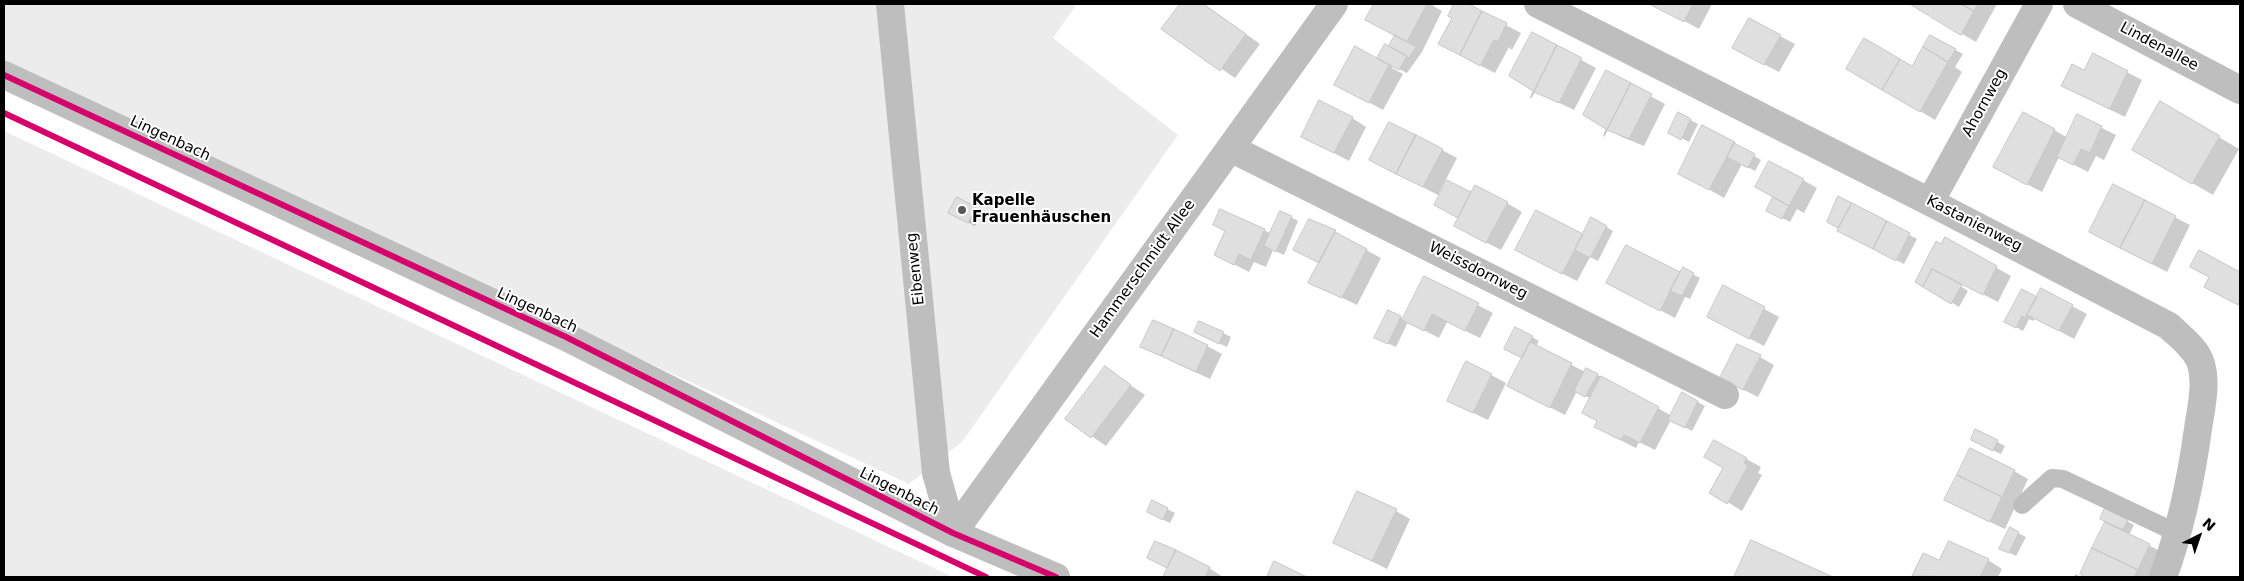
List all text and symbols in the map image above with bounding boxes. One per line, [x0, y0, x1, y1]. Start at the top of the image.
street label: Lindenallee [2117, 19, 2201, 75]
street label: Ahornweg [1959, 66, 2011, 140]
street label: Lingenbach [127, 113, 213, 165]
place label: Kapelle Frauenhäuschen [972, 192, 1111, 227]
street label: Kastanienweg [1923, 192, 2025, 256]
street label: Hammerschmidt Allee [1087, 196, 1199, 342]
marker: Kapelle Frauenhäuschen [956, 204, 968, 216]
street label: Eibenweg [903, 232, 929, 306]
street label: Weissdornweg [1426, 238, 1530, 304]
street label: Lingenbach [494, 285, 580, 337]
street label: Lingenbach [856, 464, 942, 520]
north arrow [2174, 511, 2224, 561]
text: N [2199, 515, 2219, 535]

